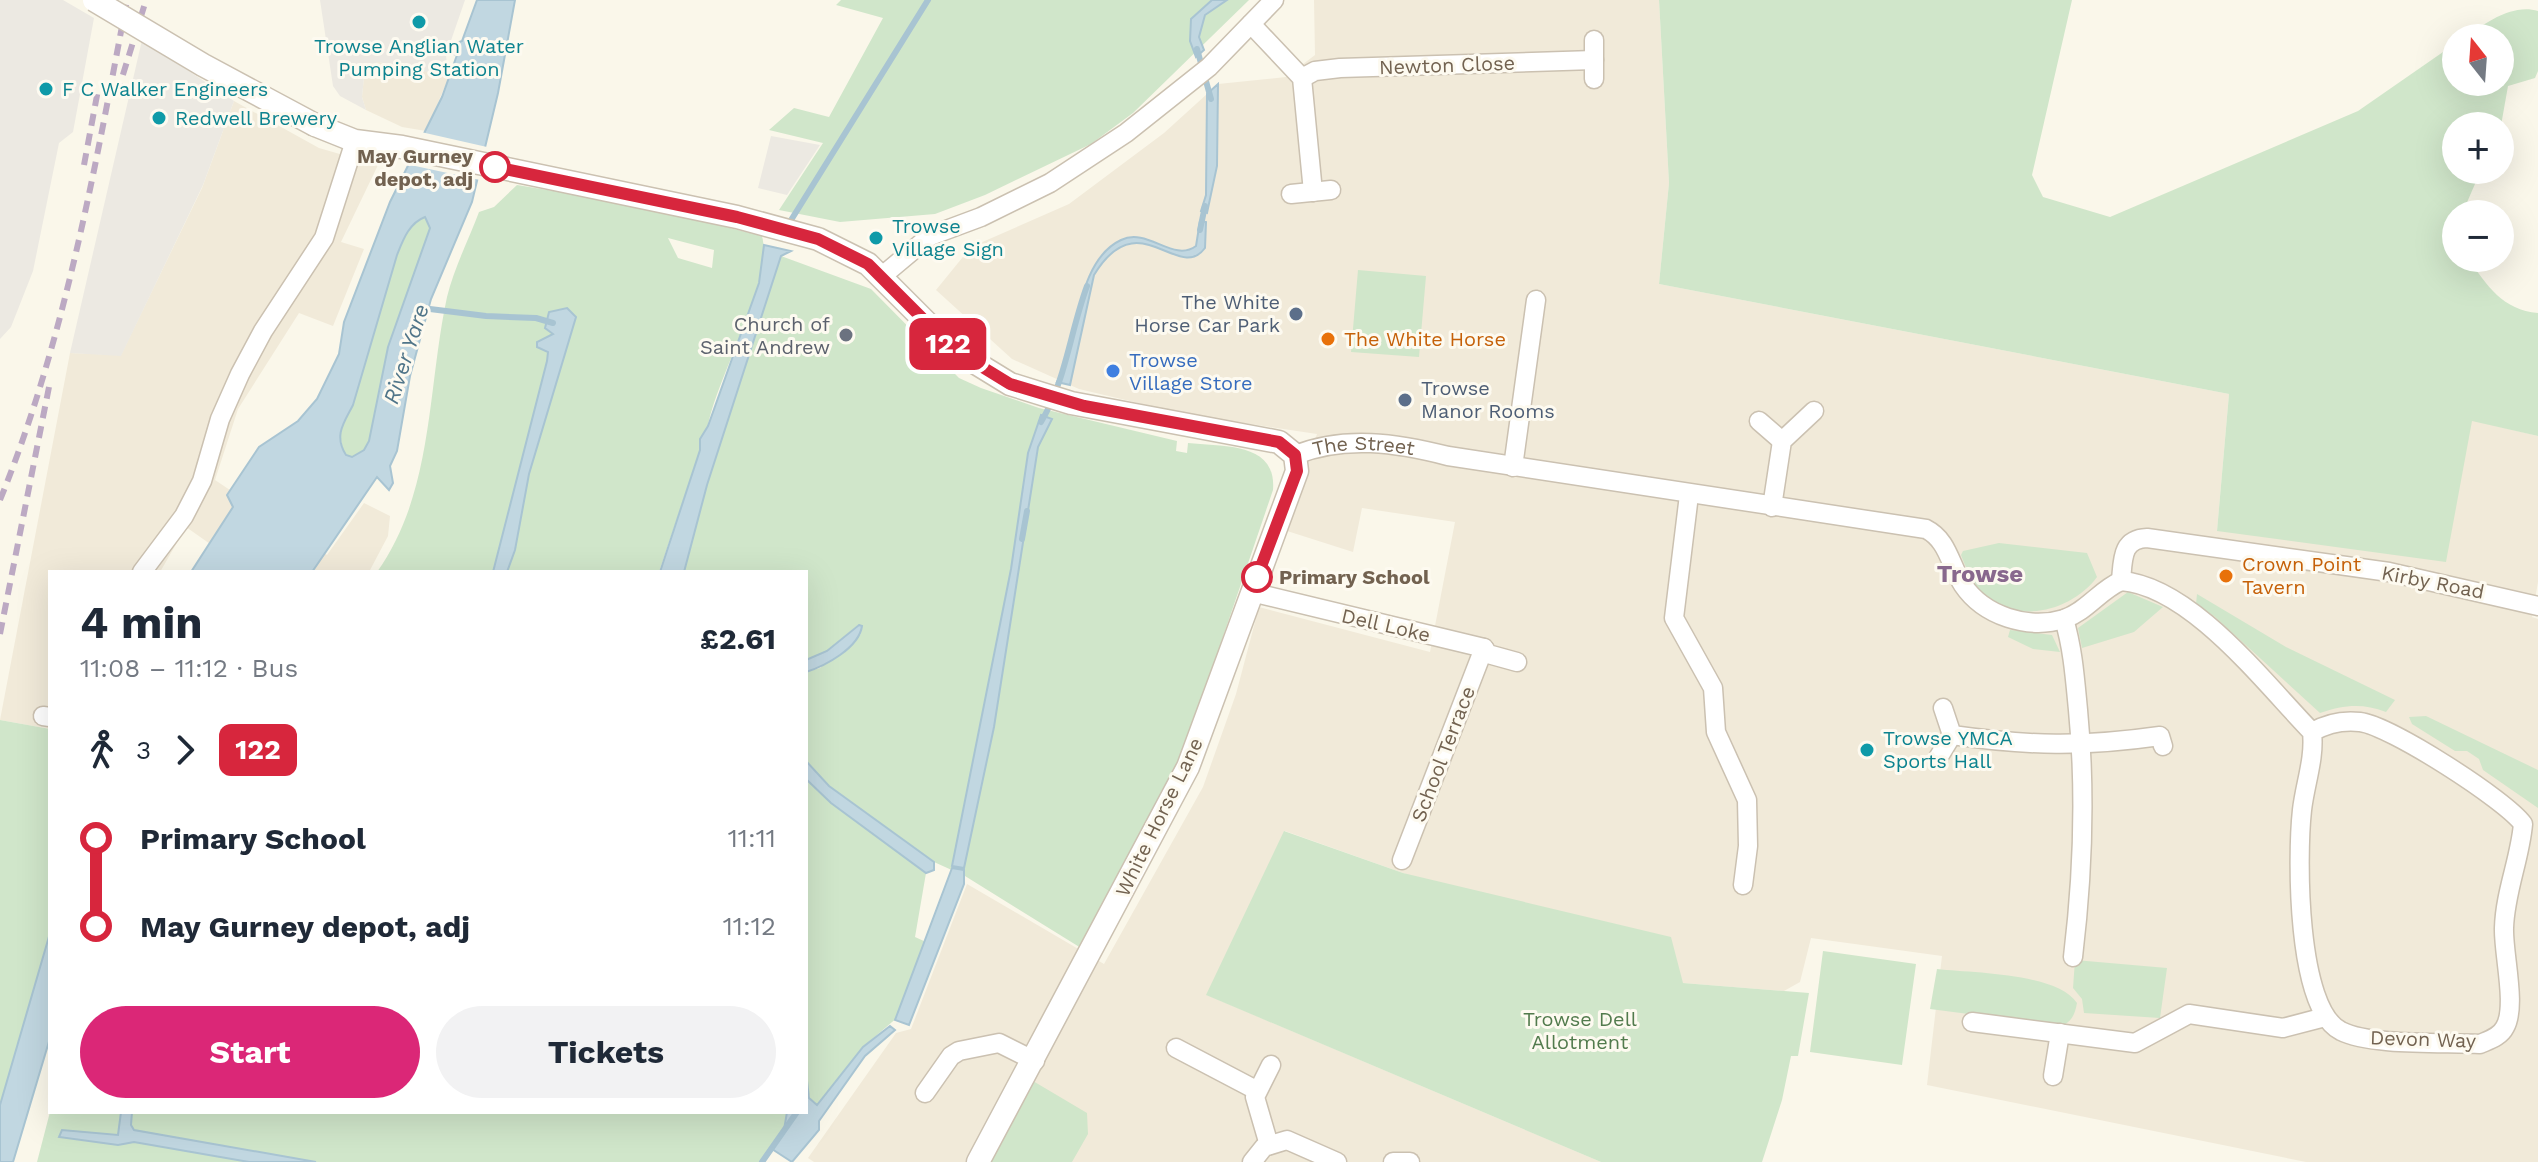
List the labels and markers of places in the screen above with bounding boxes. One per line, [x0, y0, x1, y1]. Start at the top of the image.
marker: Trowse Anglian Water Pumping Station [410, 13, 428, 31]
place label: Trowse Anglian Water Pumping Station [314, 34, 524, 81]
place label: F C Walker Engineers [62, 77, 268, 101]
marker: F C Walker Engineers [37, 80, 55, 98]
place label: Redwell Brewery [175, 106, 338, 130]
marker: Redwell Brewery [150, 109, 168, 127]
place label: May Gurney depot, adj [357, 144, 474, 191]
marker: May Gurney depot, adj [480, 152, 510, 182]
place label: Trowse Village Sign [892, 214, 1004, 261]
marker: Trowse Village Sign [867, 229, 885, 247]
place label: The White Horse Car Park [1134, 290, 1280, 337]
marker: The White Horse Car Park [1287, 305, 1305, 323]
place label: Church of Saint Andrew [700, 312, 830, 359]
marker: Church of Saint Andrew [837, 326, 855, 344]
place label: The White Horse [1344, 327, 1506, 351]
marker: The White Horse [1319, 330, 1337, 348]
place label: Trowse Village Store [1129, 348, 1252, 395]
marker: Trowse Village Store [1104, 362, 1122, 380]
place label: Trowse Manor Rooms [1421, 376, 1555, 423]
marker: Trowse Manor Rooms [1396, 391, 1414, 409]
place label: Crown Point Tavern [2242, 552, 2362, 599]
marker: Primary School [1242, 562, 1272, 592]
place label: Primary School [1279, 565, 1430, 589]
marker: Crown Point Tavern [2217, 567, 2235, 585]
place label: Trowse YMCA Sports Hall [1883, 726, 2013, 773]
marker: Trowse YMCA Sports Hall [1858, 741, 1876, 759]

